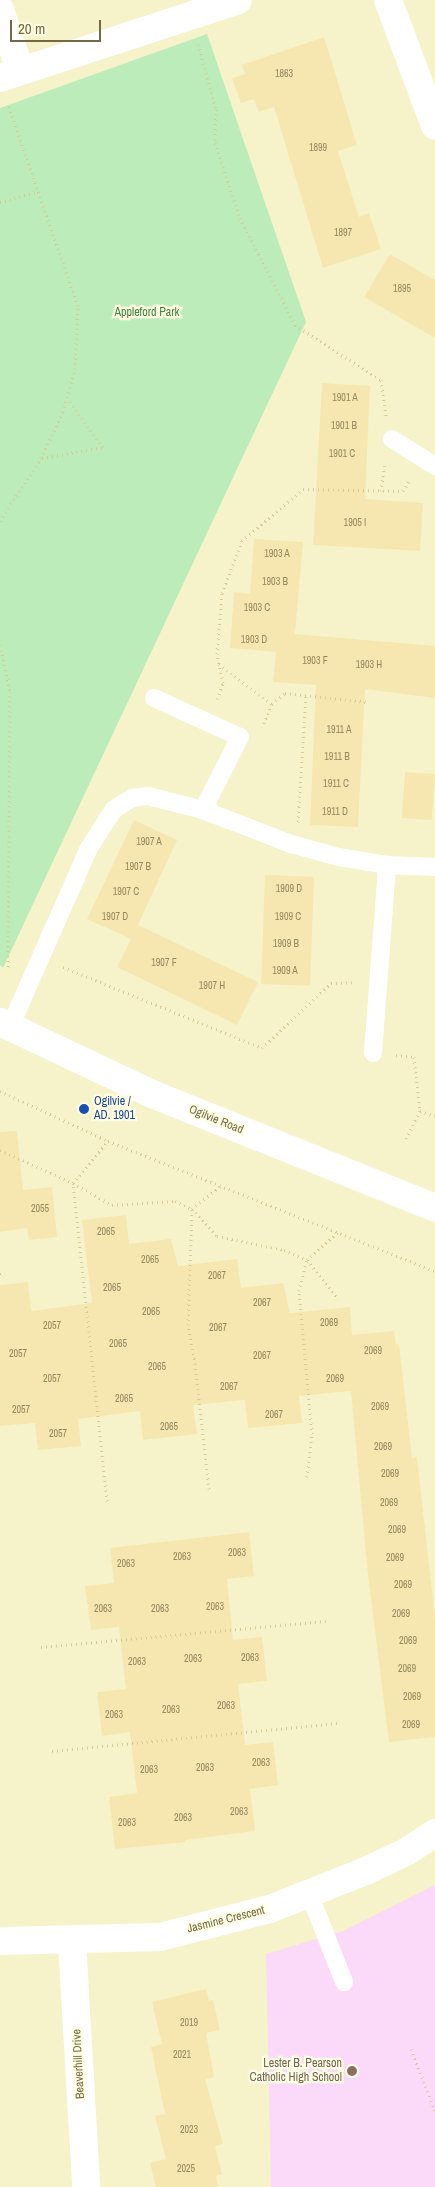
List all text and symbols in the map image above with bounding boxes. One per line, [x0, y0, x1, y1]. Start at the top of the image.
scale bar [12, 10, 104, 42]
text: 20 m [18, 18, 45, 39]
house number: 1863 [275, 68, 293, 80]
house number: 1899 [309, 142, 327, 154]
house number: 1897 [334, 227, 352, 239]
house number: 1895 [393, 283, 411, 295]
park label: Appleford Park [114, 306, 180, 320]
house number: 1901 A [332, 392, 358, 404]
house number: 1901 B [331, 420, 357, 432]
house number: 1901 C [329, 448, 355, 460]
house number: 1905 I [344, 517, 366, 529]
house number: 1903 A [264, 548, 290, 560]
house number: 1903 B [262, 576, 288, 588]
house number: 1903 C [244, 602, 270, 614]
house number: 1903 D [241, 634, 267, 646]
house number: 1903 F [302, 655, 328, 667]
house number: 1903 H [356, 659, 382, 671]
house number: 1911 A [326, 724, 352, 736]
house number: 1911 B [324, 751, 350, 763]
house number: 1911 C [323, 778, 349, 790]
house number: 1911 D [322, 806, 348, 818]
house number: 1907 A [136, 836, 162, 848]
house number: 1907 B [125, 861, 151, 873]
house number: 1909 D [276, 883, 302, 895]
house number: 1907 C [113, 886, 139, 898]
house number: 1907 D [102, 911, 128, 923]
house number: 1909 C [275, 911, 301, 923]
house number: 1909 B [273, 938, 299, 950]
house number: 1907 F [151, 957, 177, 969]
house number: 1909 A [272, 965, 298, 977]
house number: 1907 H [199, 980, 225, 992]
place label: Ogilvie / AD. 1901 [94, 1095, 135, 1123]
marker: Ogilvie / AD. 1901 [78, 1103, 90, 1115]
street label: Ogilvie Road [187, 1103, 245, 1137]
house number: 2055 [31, 1203, 49, 1215]
house number: 2065 [97, 1226, 115, 1238]
house number: 2065 [141, 1254, 159, 1266]
house number: 2067 [208, 1270, 226, 1282]
house number: 2065 [103, 1282, 121, 1294]
house number: 2067 [253, 1297, 271, 1309]
house number: 2065 [142, 1306, 160, 1318]
house number: 2069 [320, 1317, 338, 1329]
house number: 2057 [43, 1320, 61, 1332]
house number: 2067 [209, 1322, 227, 1334]
house number: 2065 [109, 1338, 127, 1350]
house number: 2069 [364, 1345, 382, 1357]
house number: 2057 [9, 1348, 27, 1360]
house number: 2067 [253, 1350, 271, 1362]
house number: 2065 [148, 1361, 166, 1373]
house number: 2057 [43, 1373, 61, 1385]
house number: 2069 [326, 1373, 344, 1385]
house number: 2067 [220, 1381, 238, 1393]
house number: 2065 [115, 1393, 133, 1405]
house number: 2069 [371, 1401, 389, 1413]
house number: 2057 [12, 1404, 30, 1416]
house number: 2067 [265, 1409, 283, 1421]
house number: 2065 [160, 1421, 178, 1433]
house number: 2057 [49, 1428, 67, 1440]
house number: 2069 [374, 1441, 392, 1453]
house number: 2069 [381, 1468, 399, 1480]
house number: 2069 [380, 1497, 398, 1509]
house number: 2069 [388, 1524, 406, 1536]
house number: 2063 [228, 1547, 246, 1559]
house number: 2063 [173, 1551, 191, 1563]
house number: 2069 [386, 1552, 404, 1564]
house number: 2063 [117, 1558, 135, 1570]
house number: 2069 [394, 1579, 412, 1591]
house number: 2063 [206, 1601, 224, 1613]
house number: 2063 [94, 1603, 112, 1615]
house number: 2063 [151, 1603, 169, 1615]
house number: 2069 [392, 1608, 410, 1620]
house number: 2069 [399, 1635, 417, 1647]
house number: 2063 [241, 1652, 259, 1664]
house number: 2063 [184, 1653, 202, 1665]
house number: 2063 [128, 1656, 146, 1668]
house number: 2069 [398, 1663, 416, 1675]
house number: 2069 [403, 1691, 421, 1703]
house number: 2063 [217, 1700, 235, 1712]
house number: 2063 [162, 1704, 180, 1716]
house number: 2063 [105, 1709, 123, 1721]
house number: 2069 [402, 1719, 420, 1731]
house number: 2063 [252, 1757, 270, 1769]
house number: 2063 [196, 1762, 214, 1774]
house number: 2063 [140, 1764, 158, 1776]
house number: 2063 [230, 1806, 248, 1818]
house number: 2063 [174, 1812, 192, 1824]
house number: 2063 [118, 1817, 136, 1829]
street label: Jasmine Crescent [186, 1903, 266, 1937]
house number: 2019 [180, 2017, 198, 2029]
street label: Beaverhill Drive [70, 2029, 88, 2099]
house number: 2021 [173, 2049, 191, 2061]
place label: Lester B. Pearson Catholic High School [250, 2057, 342, 2085]
marker: Lester B. Pearson Catholic High School [346, 2065, 358, 2077]
house number: 2023 [180, 2124, 198, 2136]
house number: 2025 [177, 2163, 195, 2175]

